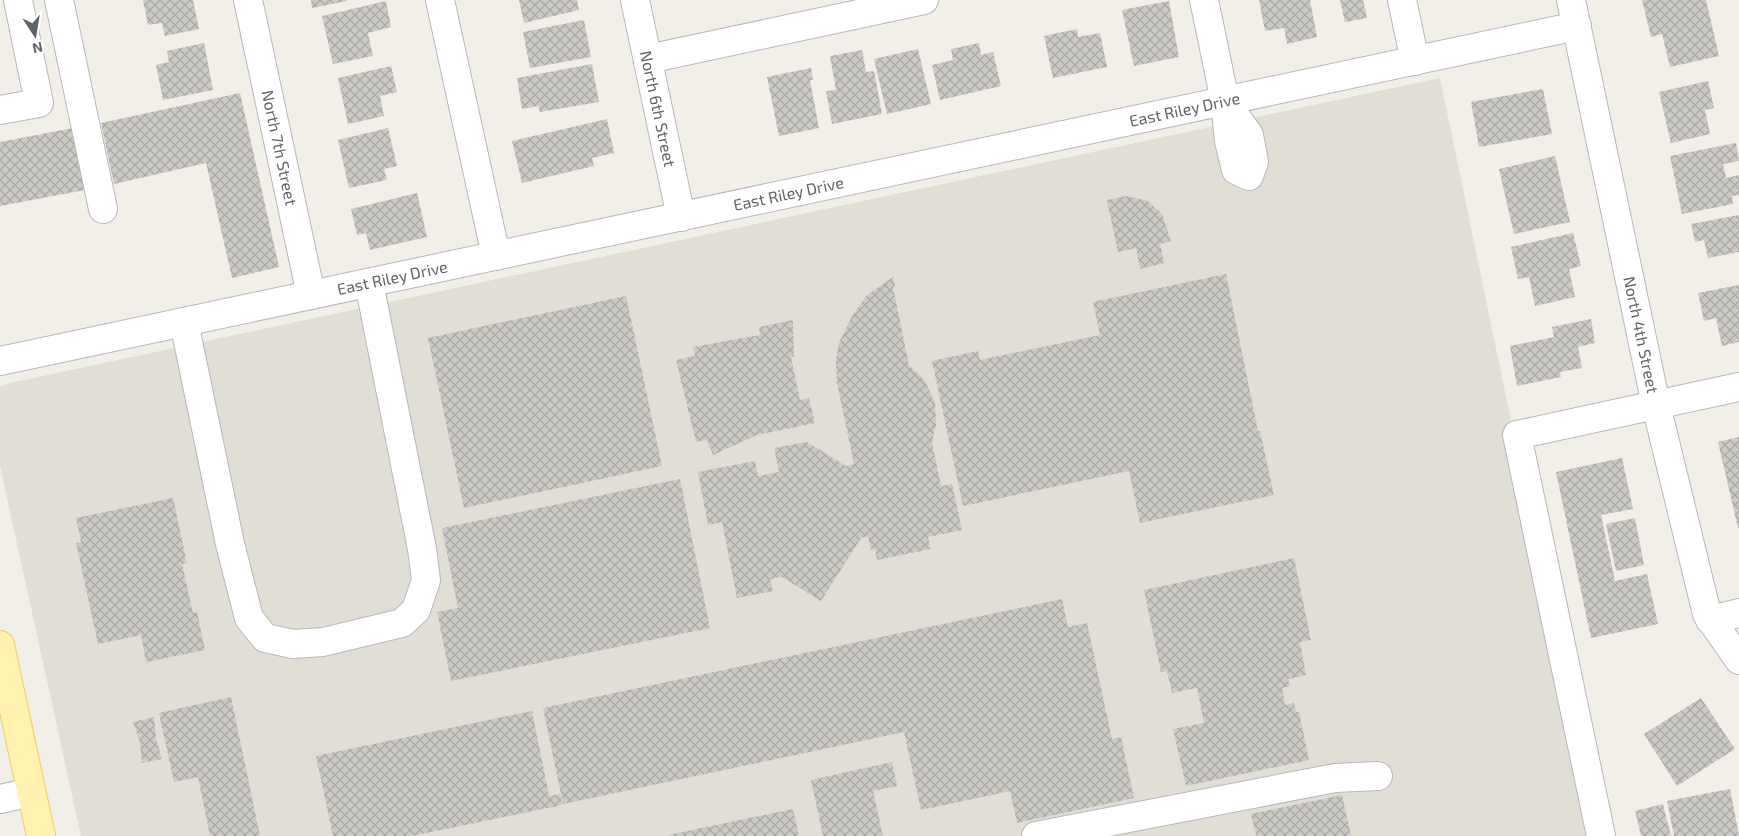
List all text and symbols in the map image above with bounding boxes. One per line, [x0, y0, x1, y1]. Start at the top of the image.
north arrow [10, 10, 60, 60]
text: N [31, 39, 45, 58]
street label: North 6th Street [637, 49, 680, 168]
street label: North 7th Street [258, 88, 302, 207]
street label: East Riley Drive [1127, 88, 1241, 130]
street label: East Riley Drive [731, 172, 845, 214]
street label: East Riley Drive [335, 256, 449, 298]
street label: North 4th Street [1620, 274, 1663, 395]

